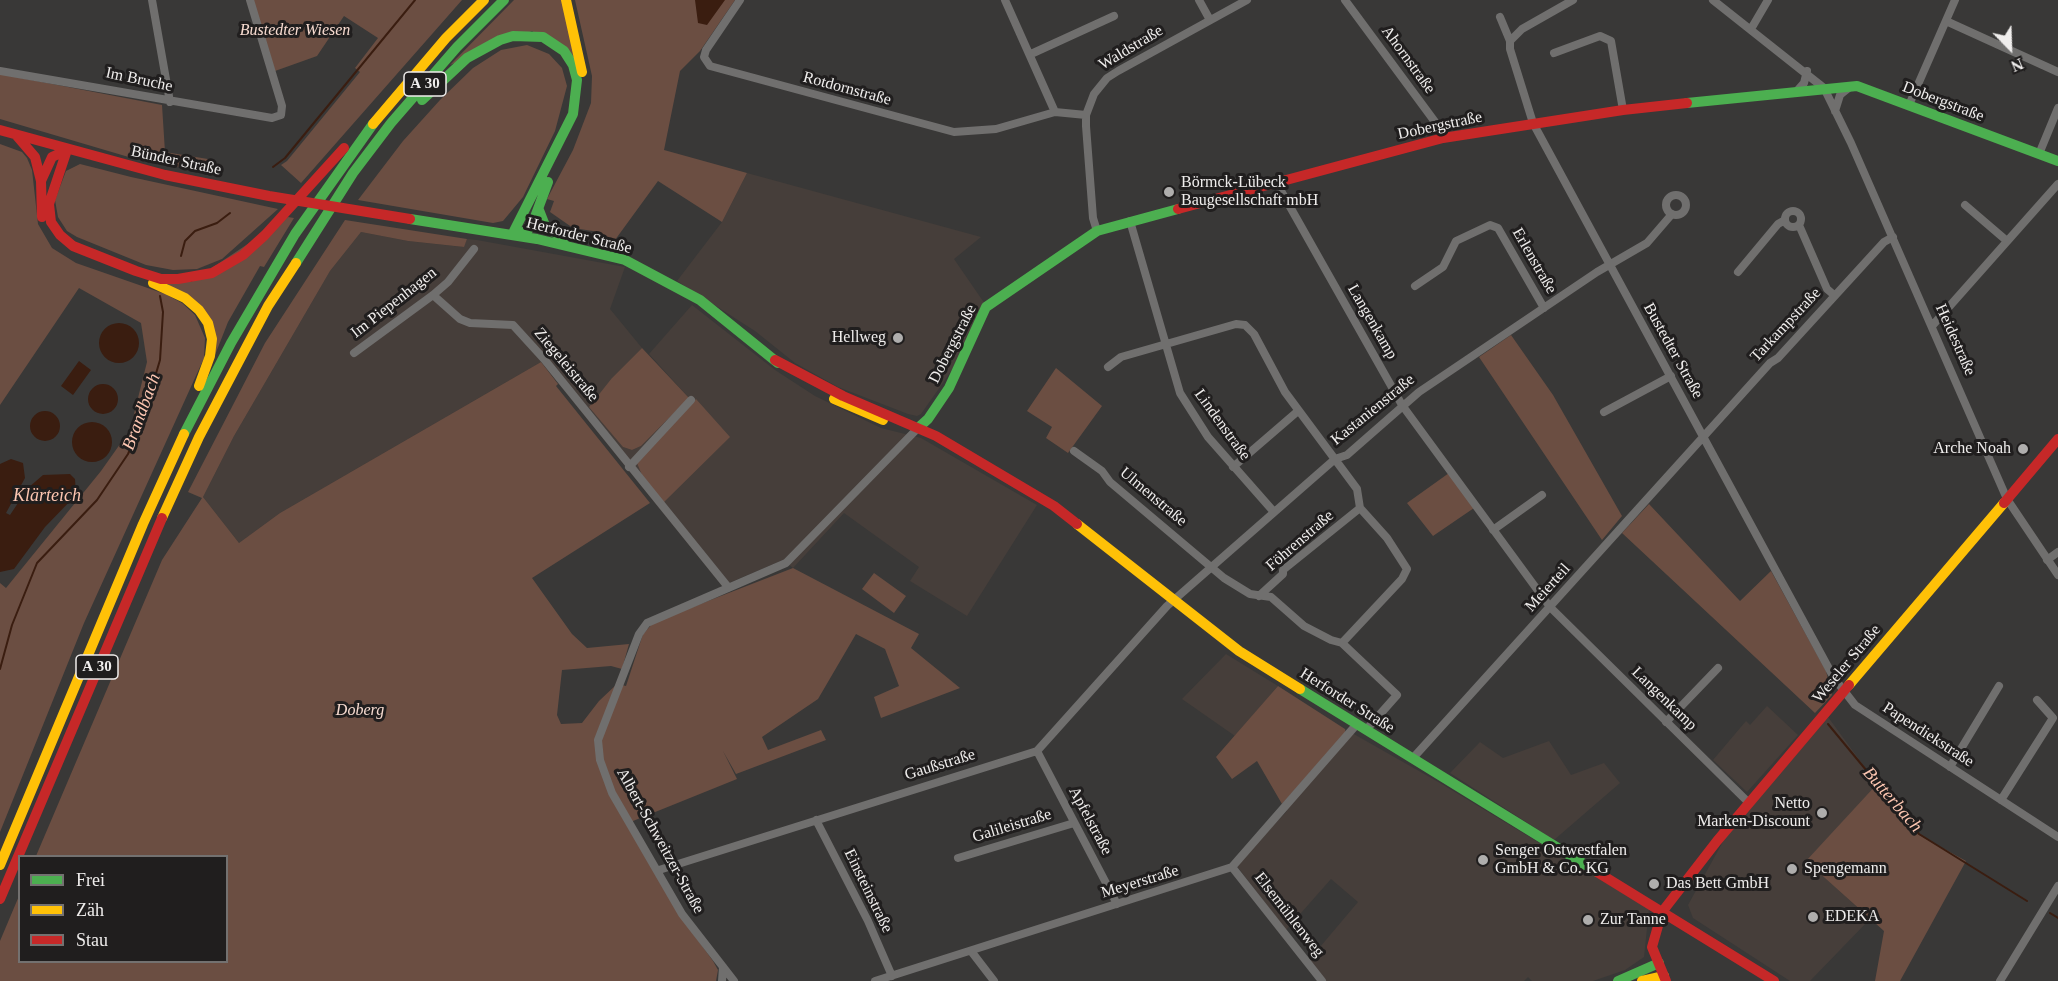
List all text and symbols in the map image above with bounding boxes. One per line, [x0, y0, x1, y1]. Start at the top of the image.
north arrow [1980, 18, 2040, 78]
park label: Bustedter Wiesen [240, 21, 350, 41]
street label: Waldstraße [1095, 21, 1167, 75]
street label: Ahornstraße [1377, 22, 1439, 98]
text: N [2009, 55, 2026, 75]
street label: Im Bruche [104, 64, 174, 96]
street label: Rotdornstraße [801, 68, 893, 110]
road number: A 30 [404, 72, 446, 96]
street label: Dobergstraße [1899, 78, 1987, 126]
street label: Dobergstraße [1396, 108, 1484, 144]
street label: Bünder Straße [129, 142, 223, 180]
place label: Börmck-Lübeck Baugesellschaft mbH [1181, 173, 1318, 211]
marker: Börmck-Lübeck Baugesellschaft mbH [1162, 185, 1176, 199]
street label: Herforder Straße [524, 214, 634, 258]
street label: Erlenstraße [1507, 225, 1561, 297]
street label: Im Piepenhagen [347, 264, 441, 342]
street label: Langenkamp [1343, 281, 1401, 363]
street label: Tarkampstraße [1747, 284, 1825, 366]
street label: Bustedter Straße [1639, 300, 1707, 402]
street label: Dobergstraße [925, 301, 981, 387]
street label: Heidestraße [1931, 301, 1979, 379]
street label: Ziegeleistraße [530, 324, 602, 406]
place label: Hellweg [832, 328, 886, 348]
marker: Hellweg [891, 331, 905, 345]
street label: Kastanienstraße [1327, 370, 1419, 450]
water label: Brandbach [118, 371, 166, 453]
street label: Lindenstraße [1190, 386, 1254, 464]
place label: Arche Noah [1933, 439, 2011, 459]
marker: Arche Noah [2016, 442, 2030, 456]
street label: Ulmenstraße [1116, 463, 1190, 531]
water label: Klärteich [13, 485, 81, 507]
street label: Föhrenstraße [1262, 506, 1338, 576]
street label: Meierteil [1521, 560, 1575, 616]
street label: Weseler Straße [1809, 621, 1885, 707]
road number: A 30 [76, 655, 118, 679]
street label: Langenkamp [1627, 663, 1701, 735]
street label: Herforder Straße [1296, 664, 1398, 738]
street label: Papendiekstraße [1879, 698, 1977, 772]
park label: Doberg [336, 701, 384, 721]
street label: Gaußstraße [902, 745, 978, 785]
water label: Butterbach [1858, 763, 1926, 837]
street label: Albert-Schweitzer-Straße [612, 765, 708, 917]
street label: Apfelstraße [1064, 784, 1116, 858]
place label: Netto Marken-Discount [1697, 794, 1810, 832]
street label: Galileistraße [970, 805, 1054, 847]
marker: Netto Marken-Discount [1815, 806, 1829, 820]
place label: Senger Ostwestfalen GmbH & Co. KG [1495, 841, 1627, 879]
street label: Einsteinstraße [840, 846, 896, 936]
marker: Senger Ostwestfalen GmbH & Co. KG [1476, 853, 1490, 867]
legend [18, 855, 228, 963]
place label: Spengemann [1804, 859, 1887, 879]
street label: Meyerstraße [1099, 861, 1181, 903]
marker: Spengemann [1785, 862, 1799, 876]
street label: Elsemühlenweg [1250, 869, 1328, 961]
text: Frei [76, 870, 105, 890]
place label: Das Bett GmbH [1666, 874, 1769, 894]
marker: Das Bett GmbH [1647, 877, 1661, 891]
text: Zäh [76, 900, 104, 920]
place label: EDEKA [1825, 907, 1879, 927]
place label: Zur Tanne [1600, 910, 1666, 930]
marker: EDEKA [1806, 910, 1820, 924]
marker: Zur Tanne [1581, 913, 1595, 927]
text: Stau [76, 930, 108, 950]

